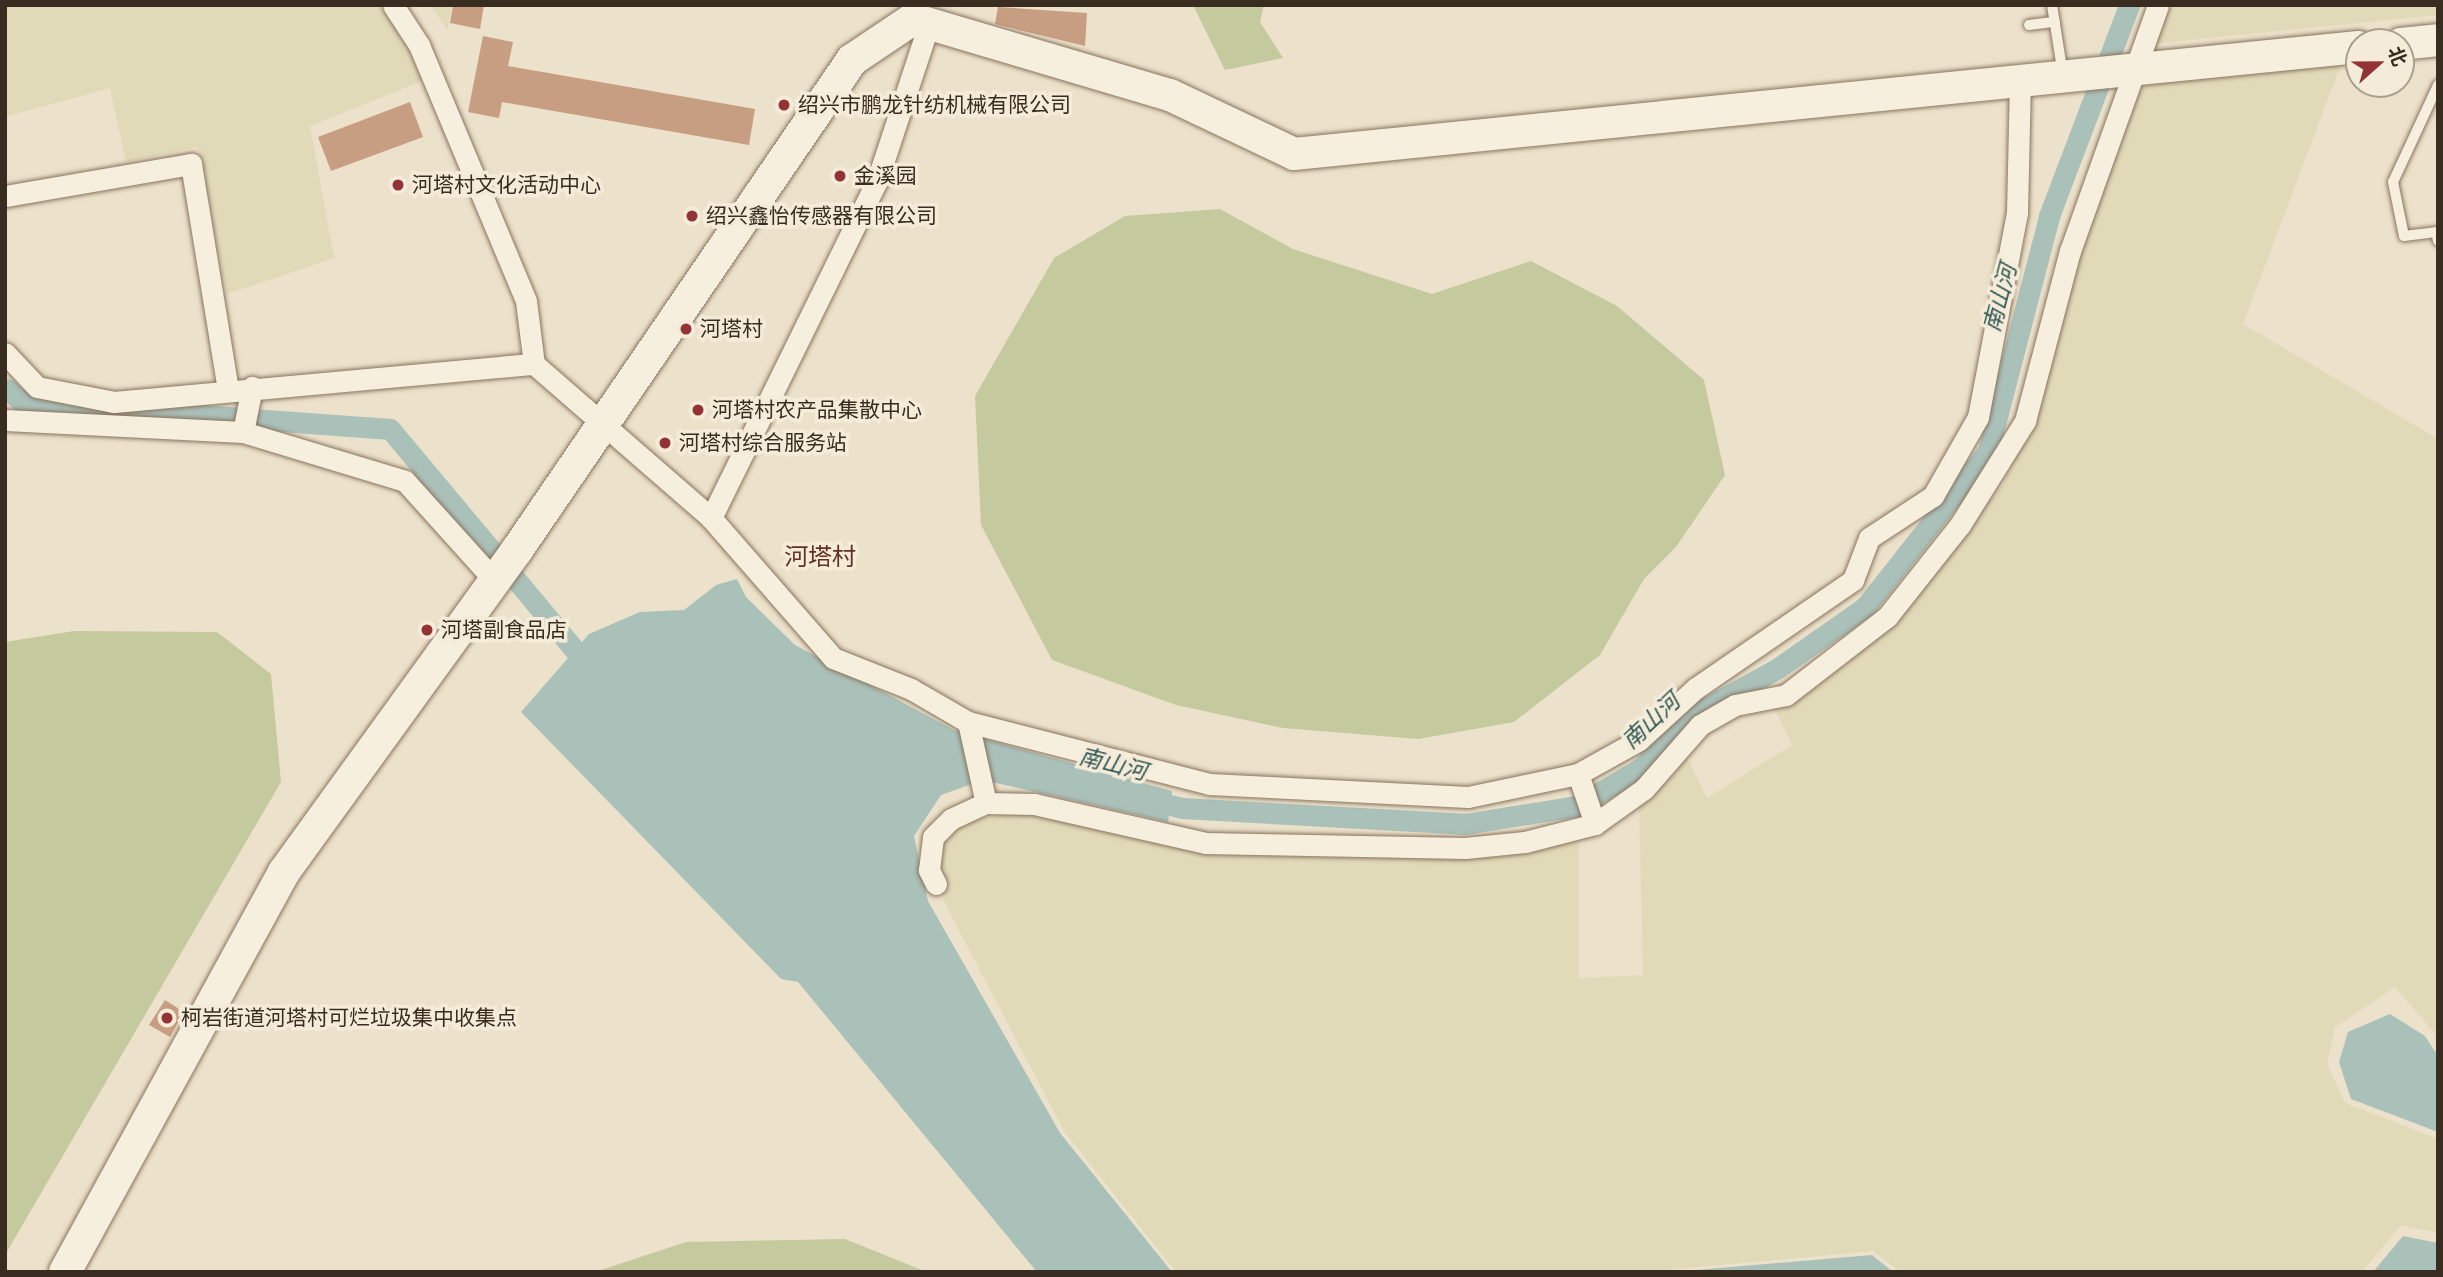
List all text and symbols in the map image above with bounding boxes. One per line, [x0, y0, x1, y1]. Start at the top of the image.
north arrow [2345, 28, 2415, 98]
text: 北 [2382, 43, 2413, 70]
place label: 绍兴市鹏龙针纺机械有限公司 [798, 92, 1071, 118]
marker: 绍兴市鹏龙针纺机械有限公司 [776, 97, 792, 113]
place label: 金溪园 [854, 163, 917, 189]
marker: 金溪园 [832, 168, 848, 184]
place label: 河塔村文化活动中心 [412, 172, 601, 198]
marker: 河塔村文化活动中心 [390, 177, 406, 193]
place label: 绍兴鑫怡传感器有限公司 [706, 203, 937, 229]
marker: 绍兴鑫怡传感器有限公司 [684, 208, 700, 224]
water label: 南山河 [1978, 261, 2022, 335]
place label: 河塔村 [700, 316, 763, 342]
marker: 河塔村 [678, 321, 694, 337]
place label: 河塔村农产品集散中心 [712, 397, 922, 423]
marker: 河塔村农产品集散中心 [690, 402, 706, 418]
place label: 河塔村综合服务站 [679, 430, 847, 456]
marker: 河塔村综合服务站 [657, 435, 673, 451]
district label: 河塔村 [784, 543, 856, 571]
place label: 河塔副食品店 [441, 617, 567, 643]
marker: 河塔副食品店 [419, 622, 435, 638]
water label: 南山河 [1616, 687, 1686, 755]
water label: 南山河 [1076, 742, 1150, 786]
place label: 柯岩街道河塔村可烂垃圾集中收集点 [181, 1005, 517, 1031]
marker: 柯岩街道河塔村可烂垃圾集中收集点 [159, 1010, 175, 1026]

